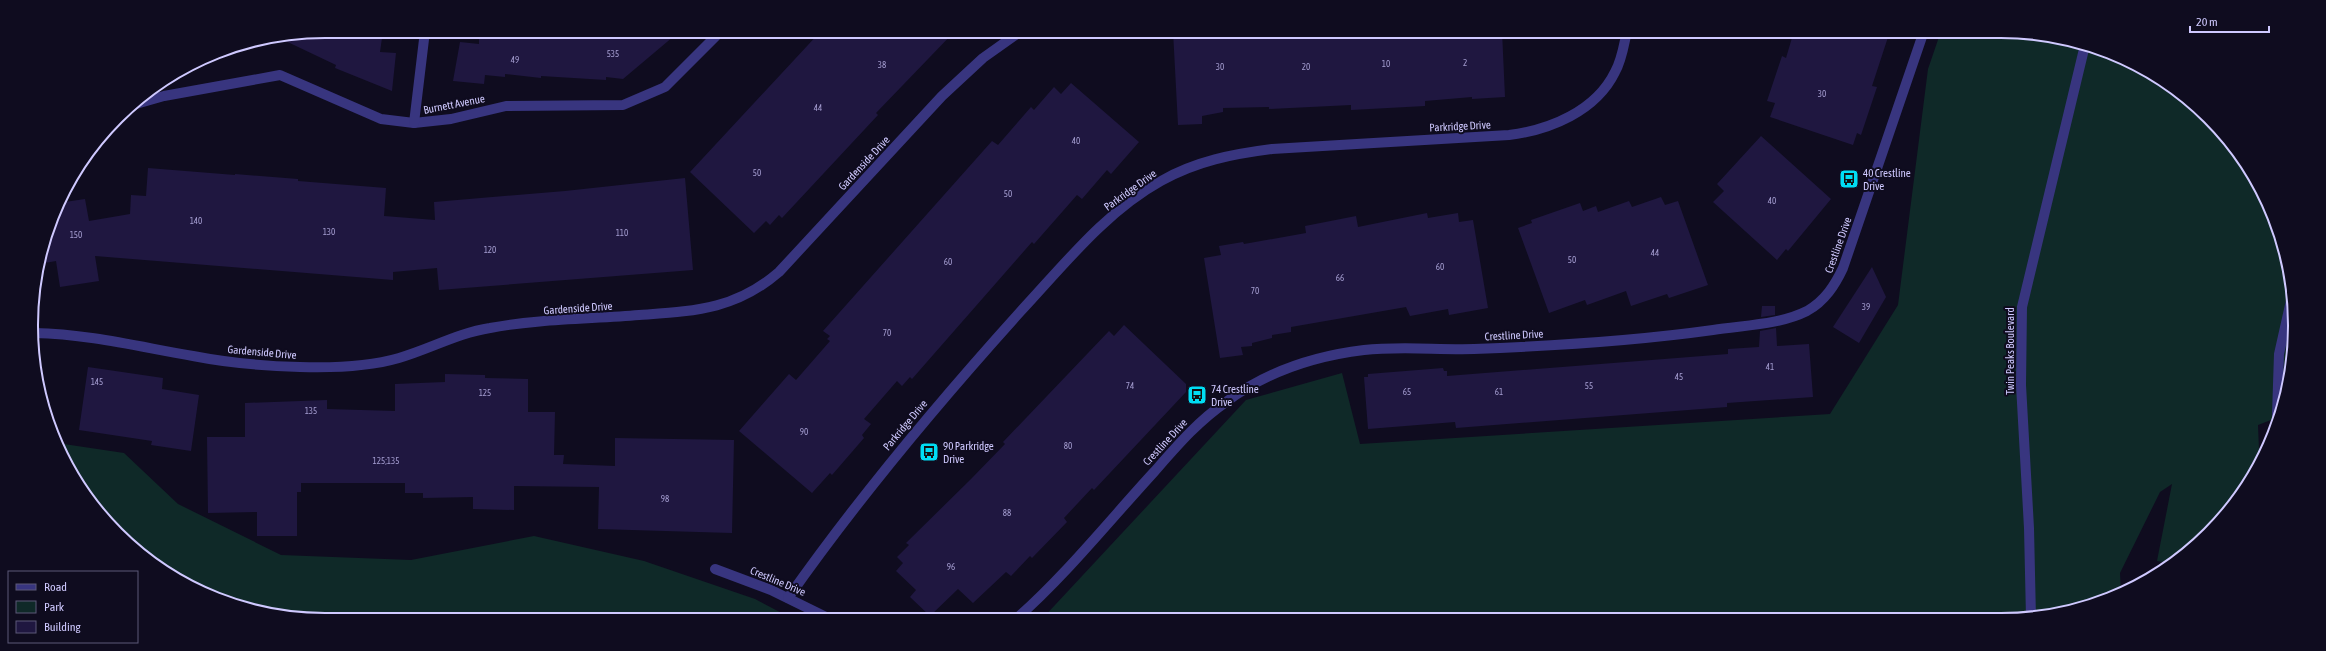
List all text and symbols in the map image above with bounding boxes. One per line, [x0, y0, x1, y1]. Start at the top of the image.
scale bar [2190, 8, 2269, 34]
text: 20 m [2196, 15, 2218, 29]
house number: 535 [607, 49, 619, 59]
house number: 49 [511, 55, 519, 65]
house number: 2 [1463, 58, 1467, 68]
house number: 10 [1382, 59, 1390, 69]
house number: 38 [878, 60, 886, 70]
house number: 30 [1216, 62, 1224, 72]
house number: 20 [1302, 62, 1310, 72]
house number: 30 [1818, 89, 1826, 99]
street label: Burnett Avenue [422, 92, 486, 116]
house number: 44 [814, 103, 822, 113]
street label: Parkridge Drive [1429, 118, 1491, 134]
street label: Gardenside Drive [836, 134, 892, 192]
house number: 40 [1072, 136, 1080, 146]
street label: Parkridge Drive [1102, 167, 1158, 213]
place label: 40 Crestline Drive [1863, 167, 1911, 192]
house number: 50 [753, 168, 761, 178]
bus stop icon: 40 Crestline Drive [1838, 168, 1860, 190]
house number: 50 [1004, 189, 1012, 199]
house number: 40 [1768, 196, 1776, 206]
street label: Crestline Drive [1822, 215, 1854, 275]
house number: 140 [190, 216, 202, 226]
house number: 130 [323, 227, 335, 237]
house number: 110 [616, 228, 628, 238]
house number: 150 [70, 230, 82, 240]
house number: 120 [484, 245, 496, 255]
house number: 44 [1651, 248, 1659, 258]
house number: 50 [1568, 255, 1576, 265]
house number: 60 [944, 257, 952, 267]
house number: 60 [1436, 262, 1444, 272]
house number: 66 [1336, 273, 1344, 283]
house number: 70 [1251, 286, 1259, 296]
street label: Gardenside Drive [543, 300, 613, 316]
house number: 39 [1862, 302, 1870, 312]
street label: Twin Peaks Boulevard [2004, 307, 2016, 395]
street label: Crestline Drive [1484, 327, 1544, 343]
house number: 70 [883, 328, 891, 338]
street label: Gardenside Drive [227, 343, 297, 361]
house number: 41 [1766, 362, 1774, 372]
house number: 45 [1675, 372, 1683, 382]
house number: 145 [91, 377, 103, 387]
house number: 74 [1126, 381, 1134, 391]
house number: 55 [1585, 381, 1593, 391]
place label: 74 Crestline Drive [1211, 383, 1259, 408]
bus stop icon: 74 Crestline Drive [1186, 384, 1208, 406]
house number: 65 [1403, 387, 1411, 397]
house number: 61 [1495, 387, 1503, 397]
house number: 125 [479, 388, 491, 398]
street label: Parkridge Drive [881, 397, 929, 453]
house number: 135 [305, 406, 317, 416]
street label: Crestline Drive [1141, 416, 1189, 468]
house number: 90 [800, 427, 808, 437]
place label: 90 Parkridge Drive [943, 440, 994, 465]
bus stop icon: 90 Parkridge Drive [918, 441, 940, 463]
house number: 80 [1064, 441, 1072, 451]
house number: 125;135 [373, 456, 399, 466]
house number: 98 [661, 494, 669, 504]
house number: 88 [1003, 508, 1011, 518]
house number: 96 [947, 562, 955, 572]
street label: Crestline Drive [749, 564, 807, 598]
legend [8, 571, 138, 643]
text: Road [44, 580, 67, 594]
text: Park [44, 600, 65, 614]
text: Building [44, 620, 82, 634]

